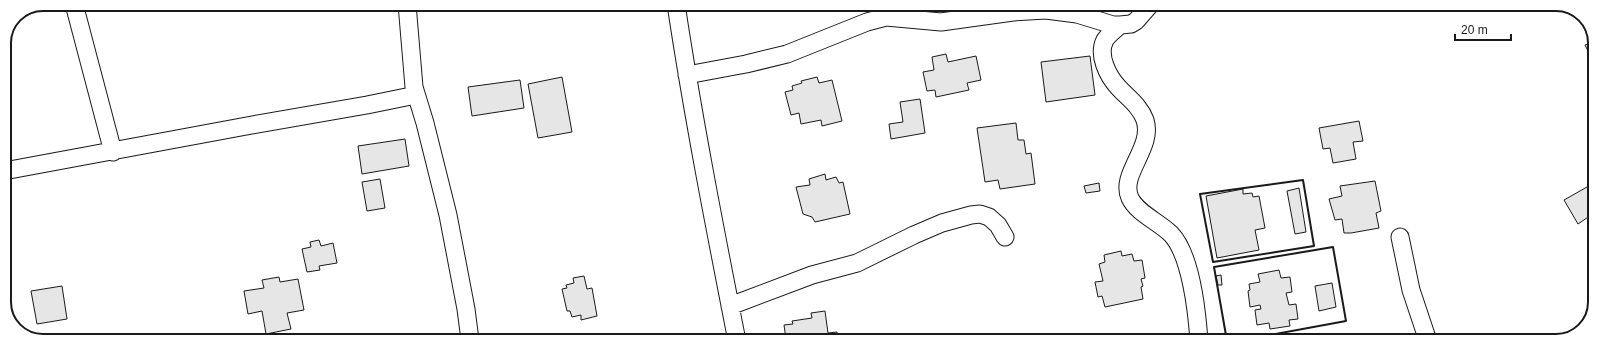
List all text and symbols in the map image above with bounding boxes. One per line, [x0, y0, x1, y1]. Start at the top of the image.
scale bar [1455, 16, 1511, 42]
text: 20 m [1461, 23, 1488, 37]

